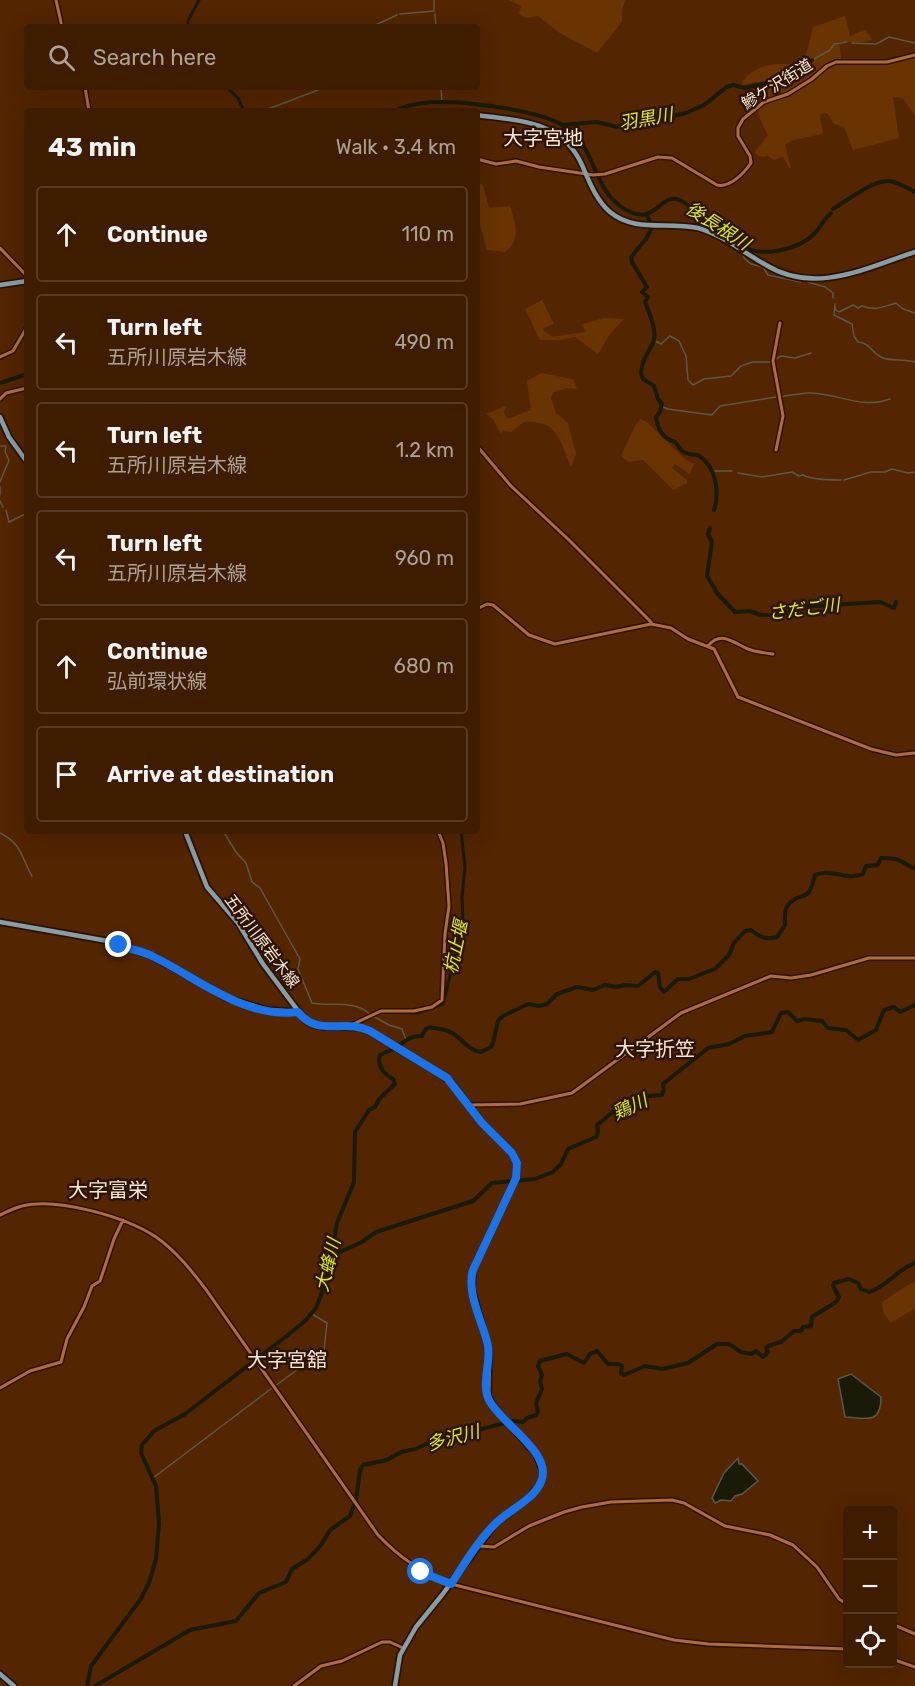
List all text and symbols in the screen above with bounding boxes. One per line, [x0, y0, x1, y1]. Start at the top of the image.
search box [24, 24, 480, 90]
icon: search [45, 41, 78, 74]
text: Search here [93, 44, 216, 71]
street label: 鰺ケ沢街道 [738, 55, 816, 113]
water label: 羽黒川 [618, 103, 676, 135]
district label: 大字宮地 [503, 126, 583, 150]
text: 43 min [48, 132, 136, 163]
text: Walk · 3.4 km [336, 135, 456, 159]
water label: 後長根川 [682, 197, 756, 256]
icon: ahead [50, 218, 83, 251]
text: Continue [107, 221, 208, 248]
text: 110 m [402, 222, 454, 246]
text: Turn left [107, 314, 202, 341]
icon: left [50, 326, 83, 359]
text: 490 m [395, 330, 454, 354]
text: 五所川原岩木線 [107, 345, 247, 369]
text: Turn left [107, 422, 202, 449]
icon: left [50, 434, 83, 467]
text: 1.2 km [396, 438, 454, 462]
text: 五所川原岩木線 [107, 453, 247, 477]
text: Turn left [107, 530, 202, 557]
icon: left [50, 542, 83, 575]
text: 960 m [395, 546, 454, 570]
text: 五所川原岩木線 [107, 561, 247, 585]
water label: さだご川 [767, 593, 843, 624]
text: Continue [107, 638, 208, 665]
icon: ahead [50, 650, 83, 683]
text: 680 m [394, 654, 454, 678]
text: 弘前環状線 [107, 669, 207, 693]
icon: arrive [50, 758, 83, 791]
text: Arrive at destination [107, 761, 334, 788]
street label: 五所川原岩木線 [221, 891, 303, 991]
water label: 杭止堰 [440, 915, 473, 976]
route end [105, 931, 131, 957]
district label: 大字折笠 [615, 1037, 695, 1061]
water label: 鶏川 [609, 1089, 653, 1125]
district label: 大字富栄 [68, 1178, 148, 1202]
water label: 大蜂川 [311, 1234, 346, 1294]
district label: 大字宮舘 [247, 1348, 327, 1372]
water label: 多沢川 [424, 1420, 484, 1456]
map controls [843, 1506, 897, 1668]
button: + [843, 1506, 897, 1560]
route start [407, 1558, 433, 1584]
button: − [843, 1560, 897, 1614]
button: locate [843, 1614, 897, 1668]

